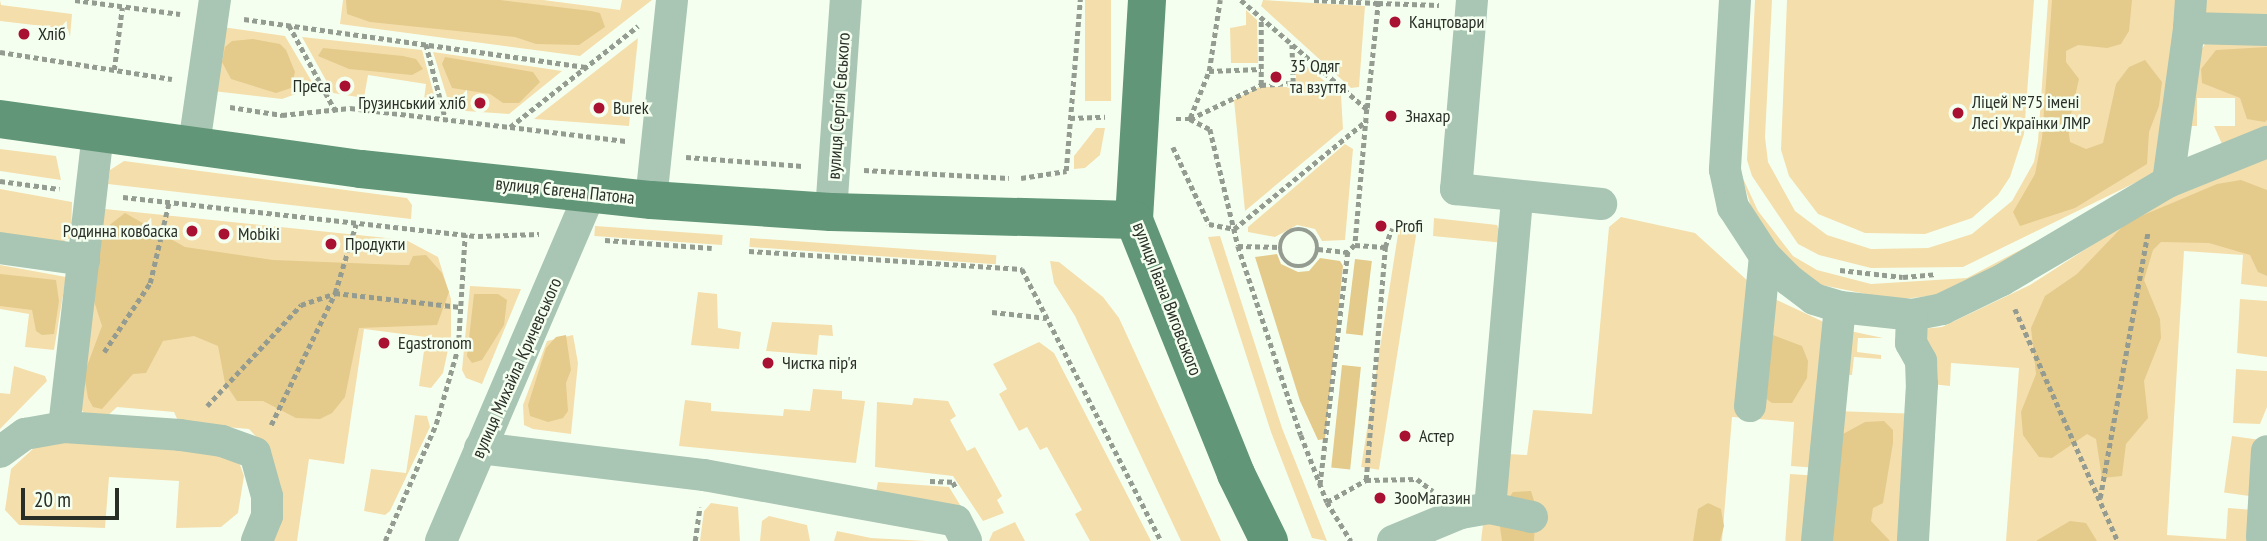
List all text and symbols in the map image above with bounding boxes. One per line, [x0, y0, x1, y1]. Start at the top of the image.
place label: Канцтовари [1409, 11, 1484, 33]
marker: Канцтовари [1387, 14, 1403, 30]
place label: Хліб [38, 23, 66, 45]
marker: Хліб [16, 26, 32, 42]
street label: вулиця Сергія Євського [823, 32, 855, 180]
place label: 35 Одяг та взуття [1290, 56, 1346, 98]
marker: 35 Одяг та взуття [1268, 69, 1284, 85]
place label: Преса [293, 75, 331, 97]
marker: Преса [337, 78, 353, 94]
place label: Грузинський хліб [358, 92, 466, 114]
place label: Ліцей №75 імені Лесі Українки ЛМР [1972, 92, 2091, 134]
marker: Грузинський хліб [472, 95, 488, 111]
place label: Burek [613, 97, 649, 119]
marker: Burek [591, 100, 607, 116]
place label: Знахар [1405, 105, 1450, 127]
marker: Ліцей №75 імені Лесі Українки ЛМР [1950, 105, 1966, 121]
marker: Знахар [1383, 108, 1399, 124]
street label: вулиця Євгена Патона [494, 173, 636, 209]
place label: Profi [1395, 215, 1423, 237]
marker: Profi [1373, 218, 1389, 234]
street label: вулиця Івана Виговського [1128, 219, 1206, 379]
place label: Родинна ковбаска [63, 220, 178, 242]
marker: Родинна ковбаска [184, 223, 200, 239]
place label: Mobiki [238, 223, 280, 245]
marker: Mobiki [216, 226, 232, 242]
place label: Продукти [345, 233, 405, 255]
marker: Продукти [323, 236, 339, 252]
street label: вулиця Михайла Кричевського [467, 274, 567, 462]
place label: Egastronom [398, 332, 472, 354]
marker: Egastronom [376, 335, 392, 351]
place label: Чистка пір'я [782, 352, 857, 374]
marker: Чистка пір'я [760, 355, 776, 371]
place label: Астер [1419, 425, 1454, 447]
marker: Астер [1397, 428, 1413, 444]
scale bar [24, 475, 122, 518]
text: 20 m [34, 486, 71, 513]
place label: ЗооМагазин [1394, 487, 1471, 509]
marker: ЗооМагазин [1372, 490, 1388, 506]

